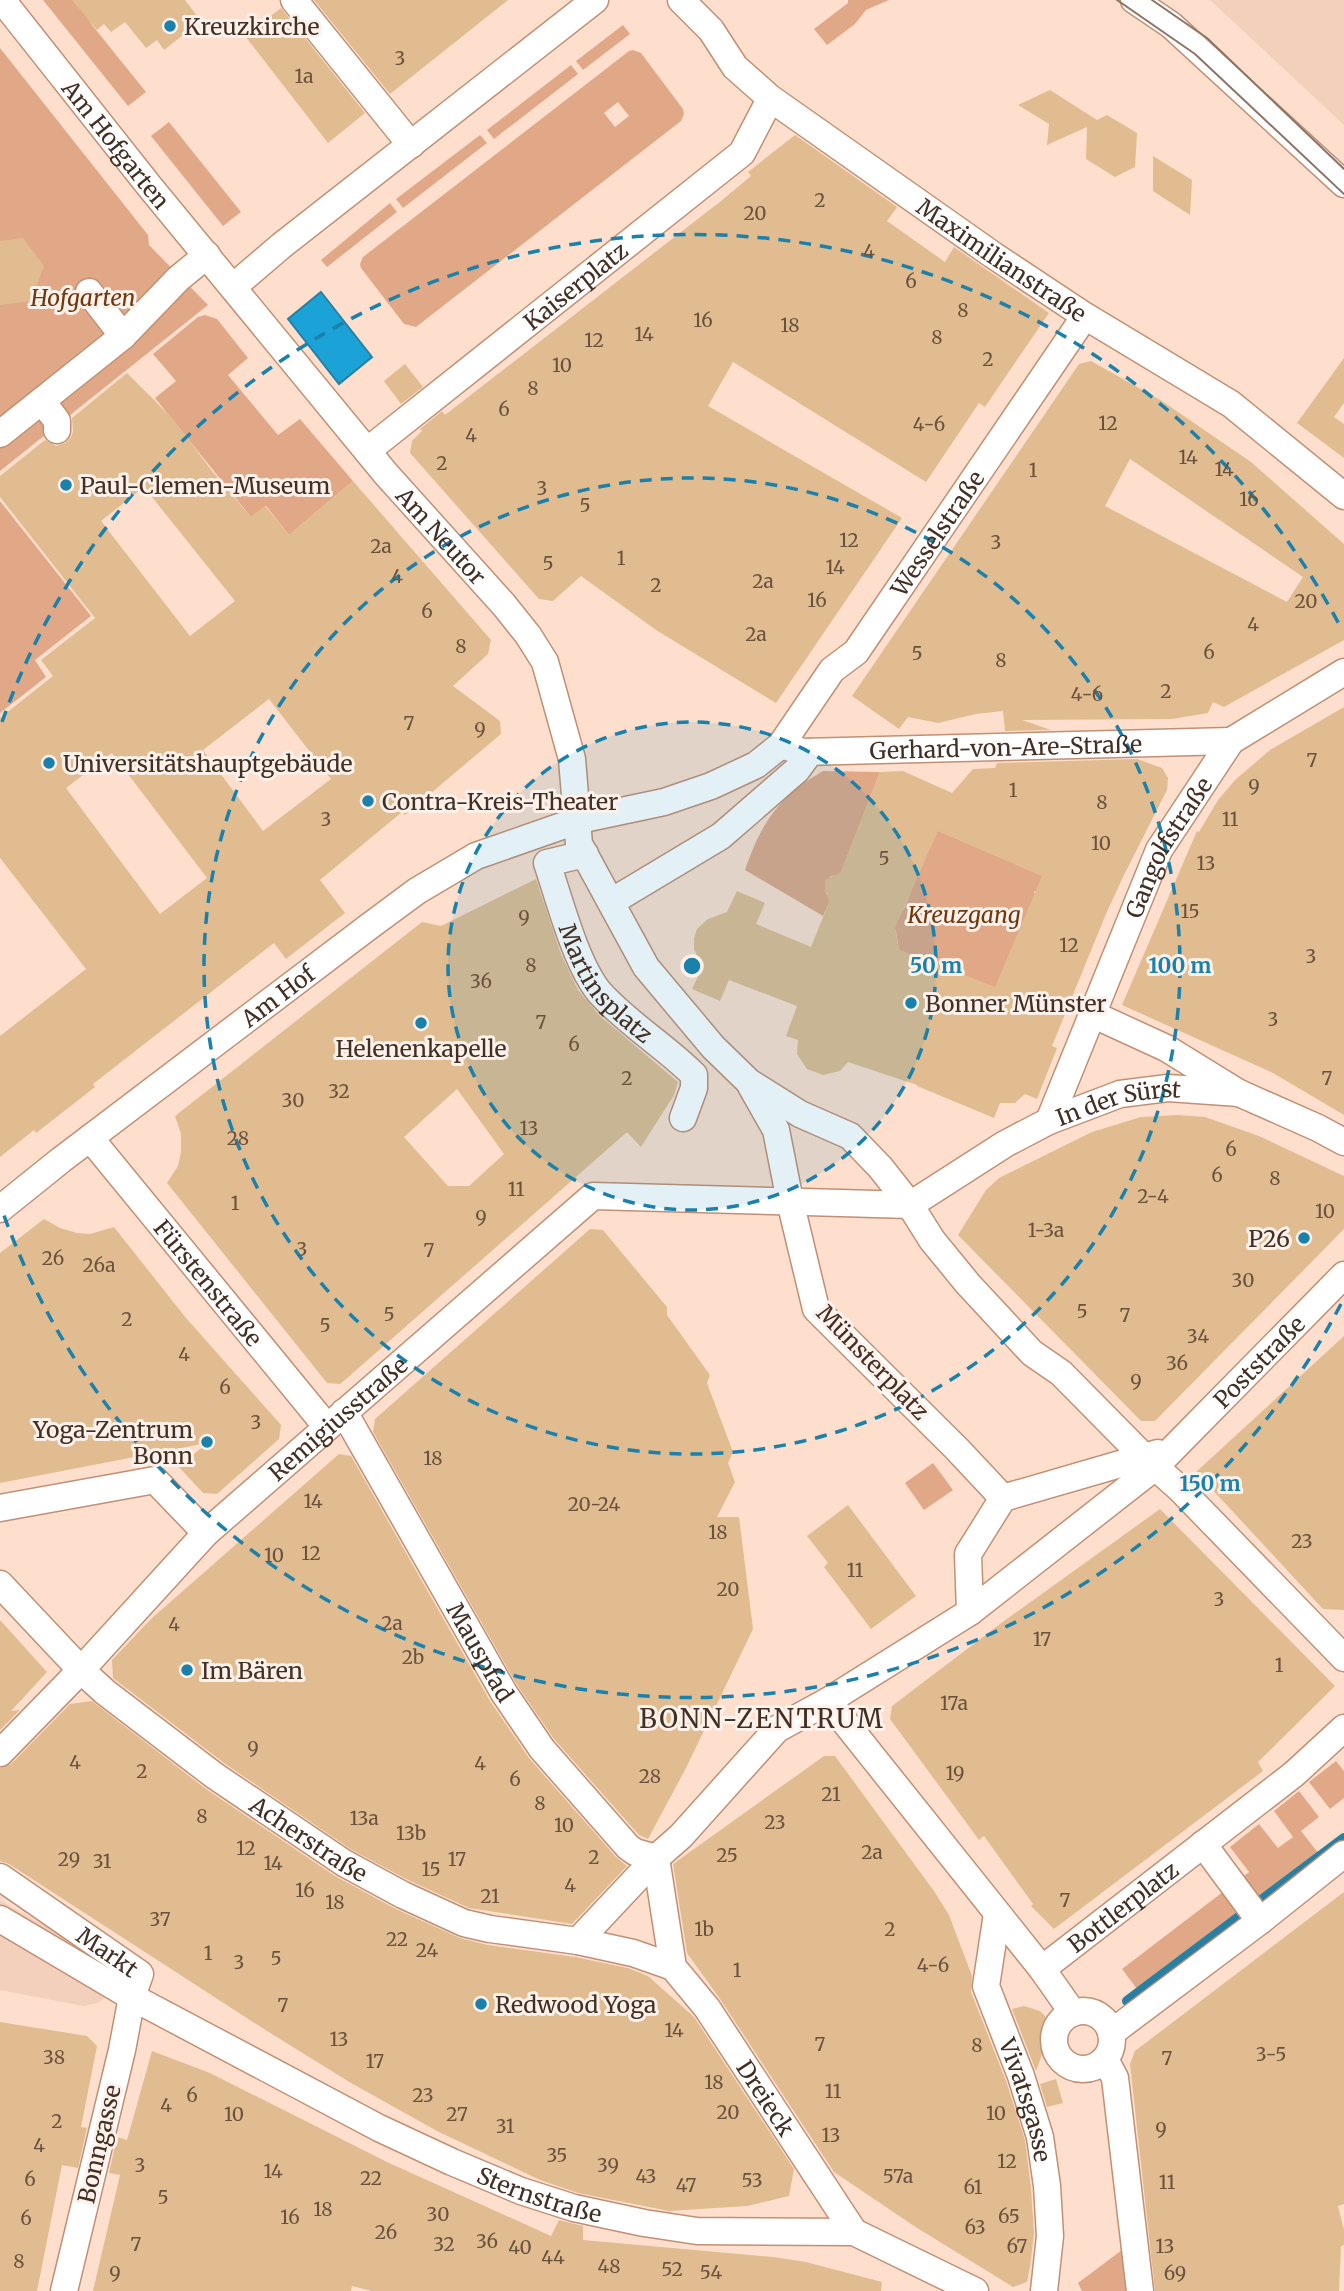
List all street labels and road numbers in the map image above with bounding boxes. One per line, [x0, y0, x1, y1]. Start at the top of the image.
street label: Am Hofgarten [56, 73, 176, 215]
street label: Maximilianstraße [911, 192, 1092, 328]
street label: Kaiserplatz [517, 235, 633, 336]
street label: Wesselstraße [883, 465, 990, 602]
street label: Am Neutor [390, 480, 493, 590]
street label: Gerhard-von-Are-Straße [869, 729, 1142, 765]
street label: Gangolfstraße [1119, 771, 1218, 922]
street label: Martinsplatz [553, 919, 659, 1048]
street label: Am Hof [234, 958, 321, 1034]
street label: In der Sürst [1052, 1073, 1182, 1132]
street label: Fürstenstraße [148, 1213, 269, 1352]
street label: Münsterplatz [811, 1298, 935, 1426]
street label: Poststraße [1207, 1309, 1311, 1414]
street label: Remigiusstraße [262, 1350, 413, 1487]
street label: Mauspfad [441, 1597, 520, 1707]
street label: Acherstraße [244, 1789, 373, 1888]
street label: Bottlerplatz [1062, 1855, 1184, 1958]
street label: Markt [71, 1920, 144, 1983]
street label: Vivatsgasse [993, 2033, 1058, 2164]
street label: Dreieck [731, 2054, 802, 2142]
street label: Bonngasse [71, 2082, 127, 2206]
street label: Sternstraße [473, 2160, 604, 2228]

